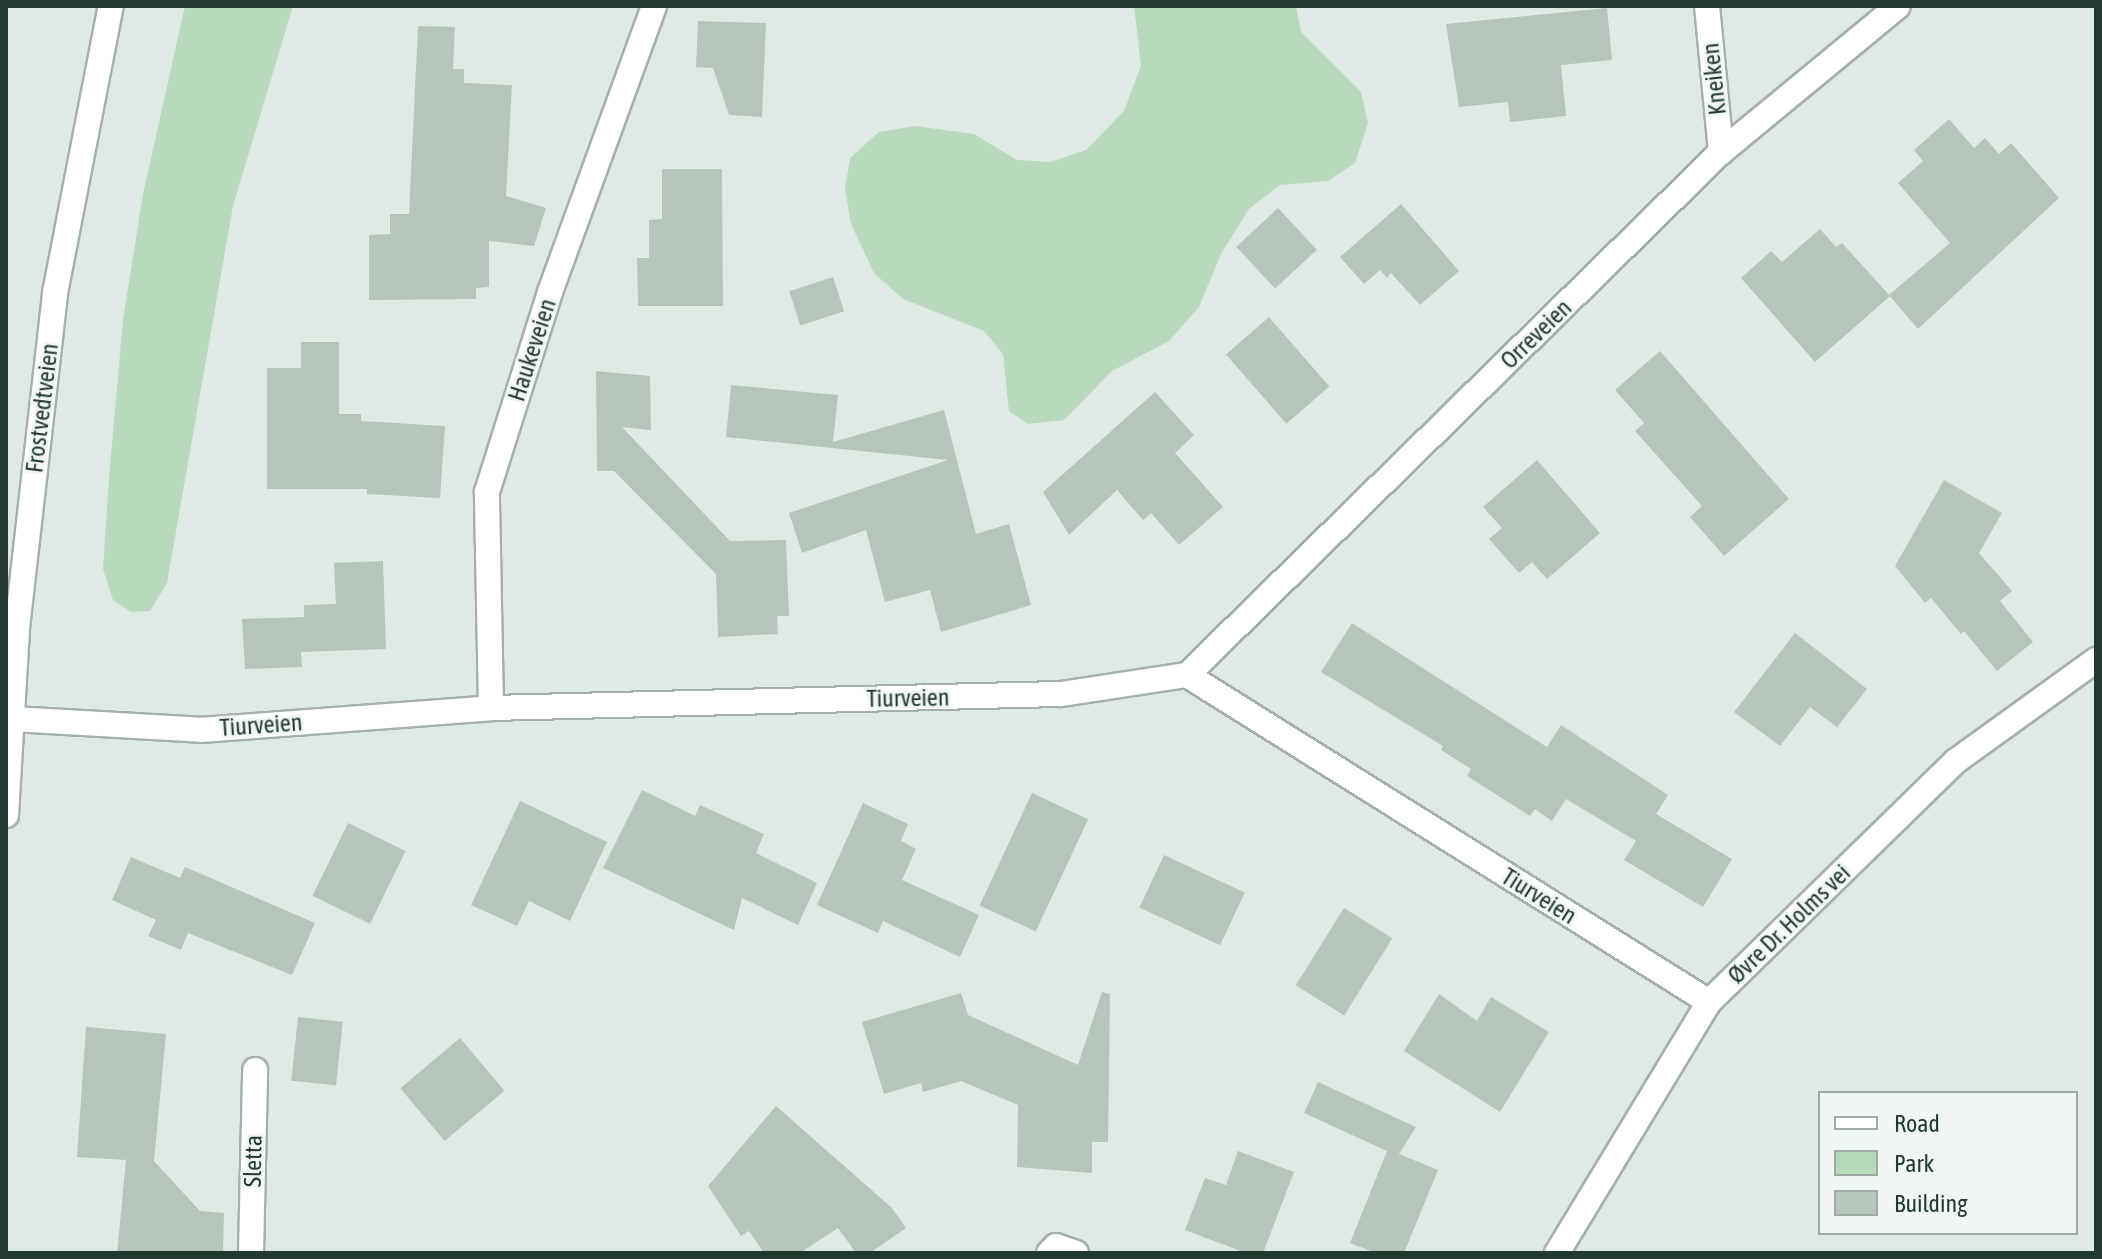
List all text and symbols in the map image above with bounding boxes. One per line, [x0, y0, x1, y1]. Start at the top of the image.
street label: Kneiken [1696, 41, 1732, 117]
street label: Orreveien [1495, 293, 1577, 375]
street label: Haukeveien [502, 295, 562, 405]
street label: Frostvedtveien [20, 342, 64, 474]
street label: Tiurveien [866, 683, 950, 713]
street label: Tiurveien [219, 708, 303, 742]
street label: Øvre Dr. Holms vei [1722, 858, 1856, 990]
street label: Tiurveien [1496, 862, 1582, 930]
legend [1818, 1091, 2078, 1235]
text: Road [1894, 1110, 1940, 1137]
street label: Sletta [238, 1135, 268, 1187]
text: Park [1894, 1150, 1934, 1177]
text: Building [1894, 1190, 1967, 1217]

